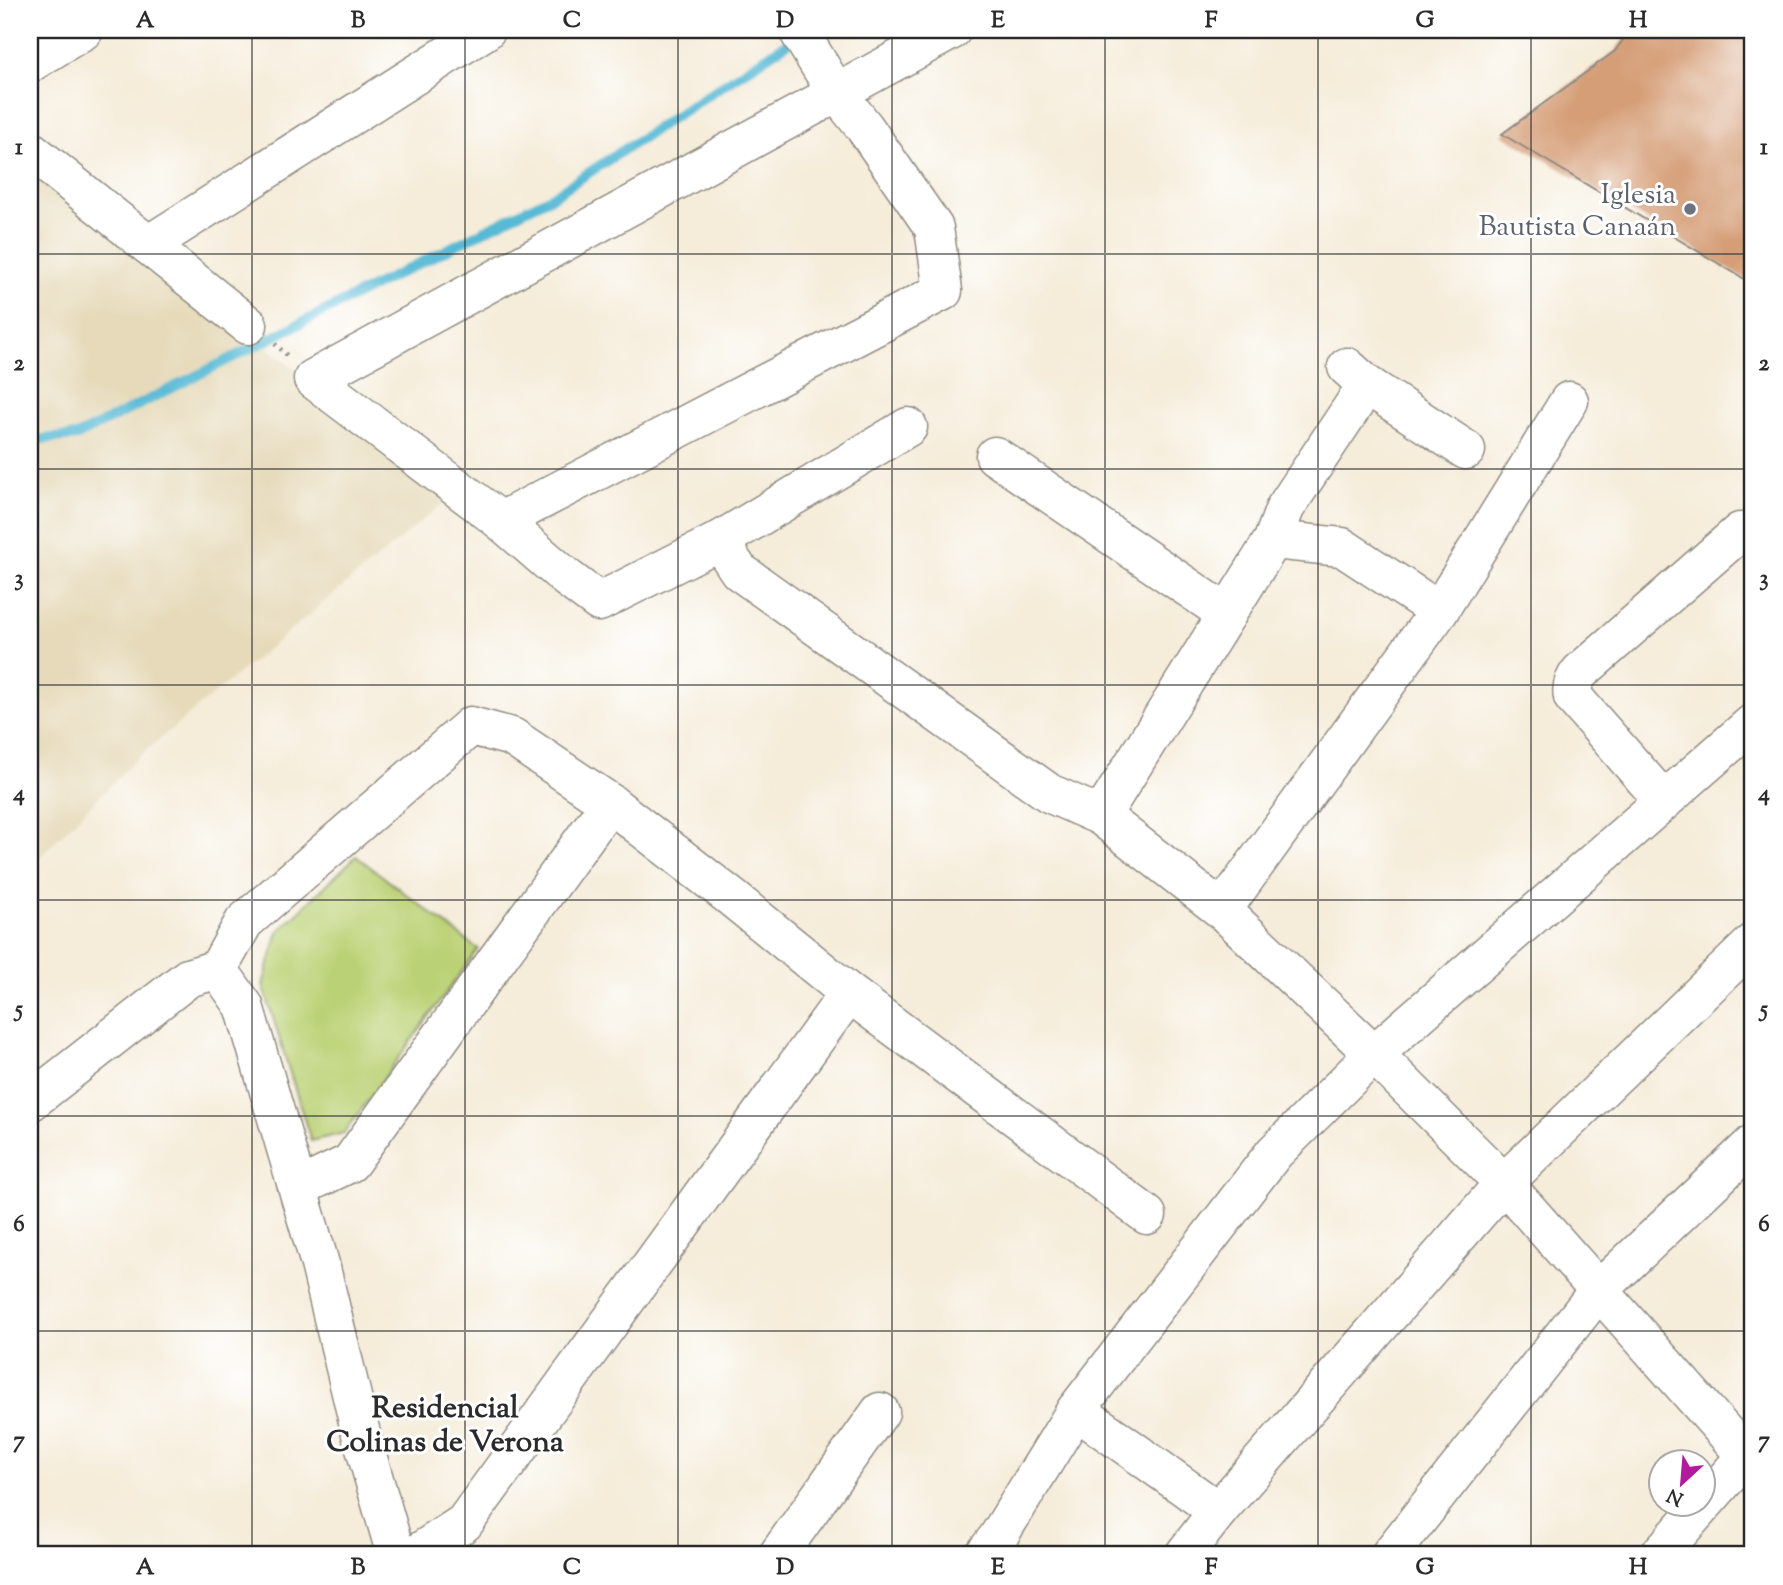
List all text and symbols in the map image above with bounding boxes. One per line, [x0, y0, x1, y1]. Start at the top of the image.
text: A [136, 5, 155, 38]
text: B [351, 5, 366, 38]
text: C [563, 5, 581, 38]
text: D [776, 5, 794, 38]
text: E [991, 5, 1005, 38]
text: F [1205, 5, 1218, 38]
text: G [1416, 5, 1435, 38]
text: H [1629, 5, 1648, 38]
text: 1 [15, 132, 23, 165]
text: 1 [1760, 132, 1768, 165]
place label: Iglesia Bautista Canaán [1479, 176, 1676, 248]
marker: Iglesia Bautista Canaán [1682, 201, 1698, 217]
text: 2 [14, 348, 25, 381]
text: 2 [1759, 348, 1770, 381]
text: 3 [14, 563, 24, 596]
text: 3 [1759, 563, 1769, 596]
text: 4 [12, 778, 25, 811]
text: 4 [1757, 778, 1770, 811]
text: 5 [13, 994, 23, 1027]
text: 5 [1758, 994, 1768, 1027]
text: 6 [13, 1209, 25, 1242]
text: 6 [1758, 1209, 1770, 1242]
district label: Residencial Colinas de Verona [326, 1388, 564, 1465]
text: 7 [13, 1425, 25, 1458]
text: 7 [1758, 1425, 1770, 1458]
north arrow [1646, 1448, 1716, 1518]
text: N [1663, 1481, 1688, 1511]
text: A [136, 1552, 155, 1585]
text: B [351, 1552, 366, 1585]
text: C [563, 1552, 581, 1585]
text: D [776, 1552, 794, 1585]
text: E [991, 1552, 1005, 1585]
text: F [1205, 1552, 1218, 1585]
text: G [1416, 1552, 1435, 1585]
text: H [1629, 1552, 1648, 1585]

